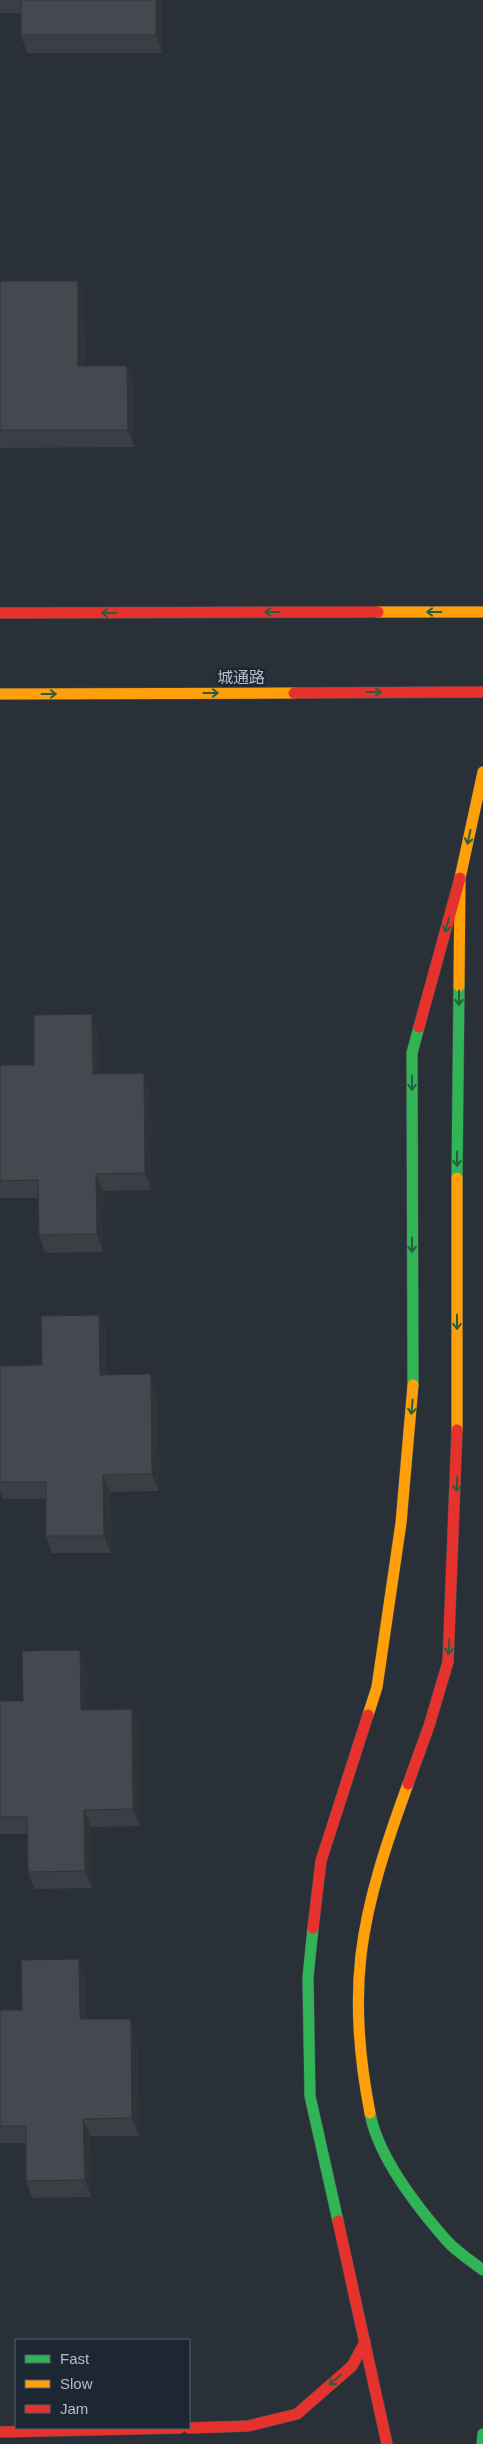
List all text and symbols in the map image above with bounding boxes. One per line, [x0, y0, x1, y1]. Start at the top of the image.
one-way arrow [264, 607, 280, 617]
one-way arrow [427, 607, 443, 617]
one-way arrow [102, 608, 118, 618]
street label: 城通路 [217, 669, 265, 686]
one-way arrow [365, 687, 381, 697]
one-way arrow [202, 688, 219, 698]
one-way arrow [40, 689, 56, 699]
one-way arrow [464, 828, 473, 844]
one-way arrow [442, 916, 452, 932]
one-way arrow [454, 990, 464, 1006]
one-way arrow [407, 1074, 417, 1090]
one-way arrow [452, 1150, 462, 1167]
one-way arrow [407, 1236, 417, 1253]
one-way arrow [452, 1313, 462, 1329]
one-way arrow [407, 1399, 416, 1415]
one-way arrow [452, 1476, 461, 1492]
one-way arrow [445, 1638, 454, 1654]
legend [15, 2339, 190, 2429]
text: Fast [60, 2350, 90, 2367]
one-way arrow [329, 2374, 342, 2386]
text: Slow [60, 2375, 93, 2392]
text: Jam [60, 2400, 88, 2417]

